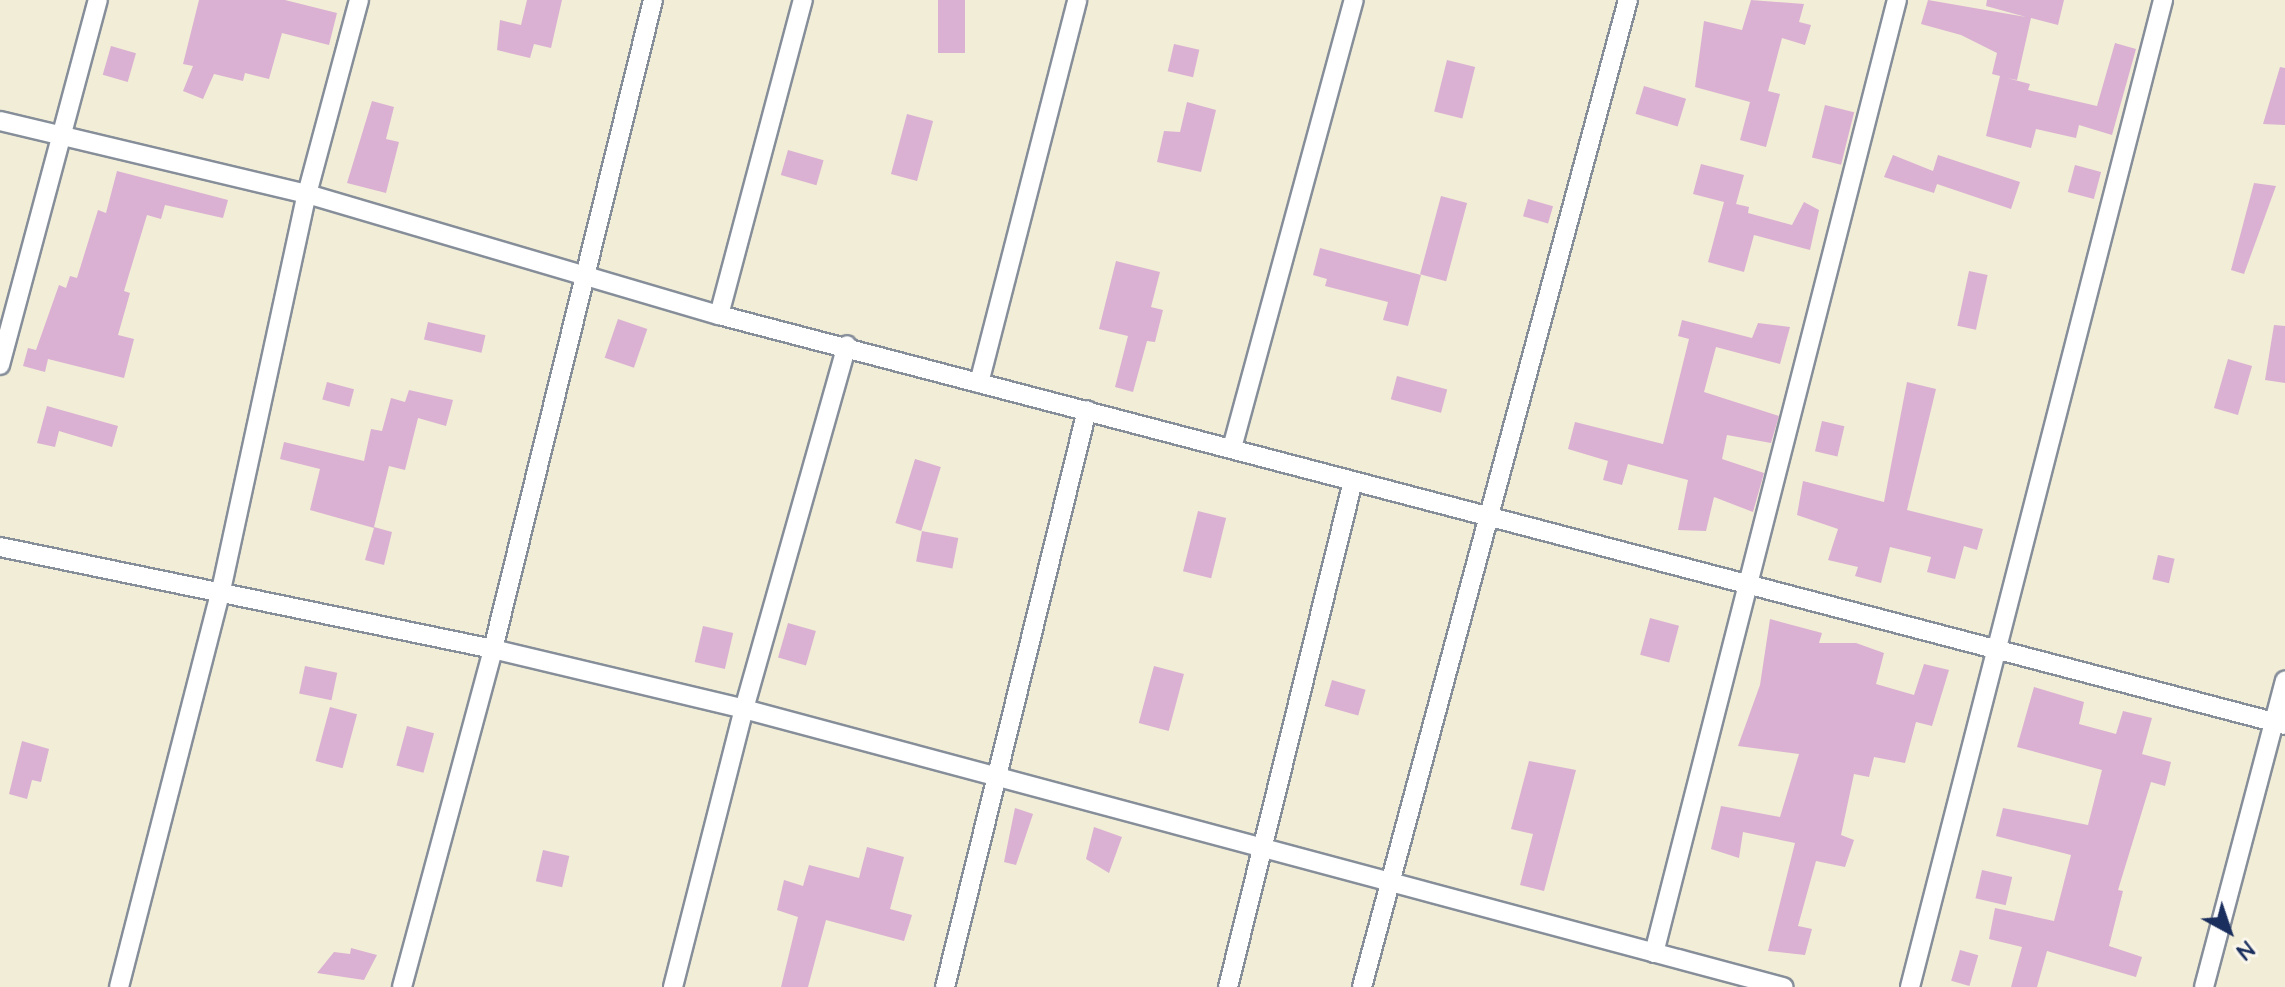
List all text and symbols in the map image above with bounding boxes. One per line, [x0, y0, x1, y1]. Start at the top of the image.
north arrow [2189, 891, 2269, 971]
text: N [2230, 933, 2260, 966]

